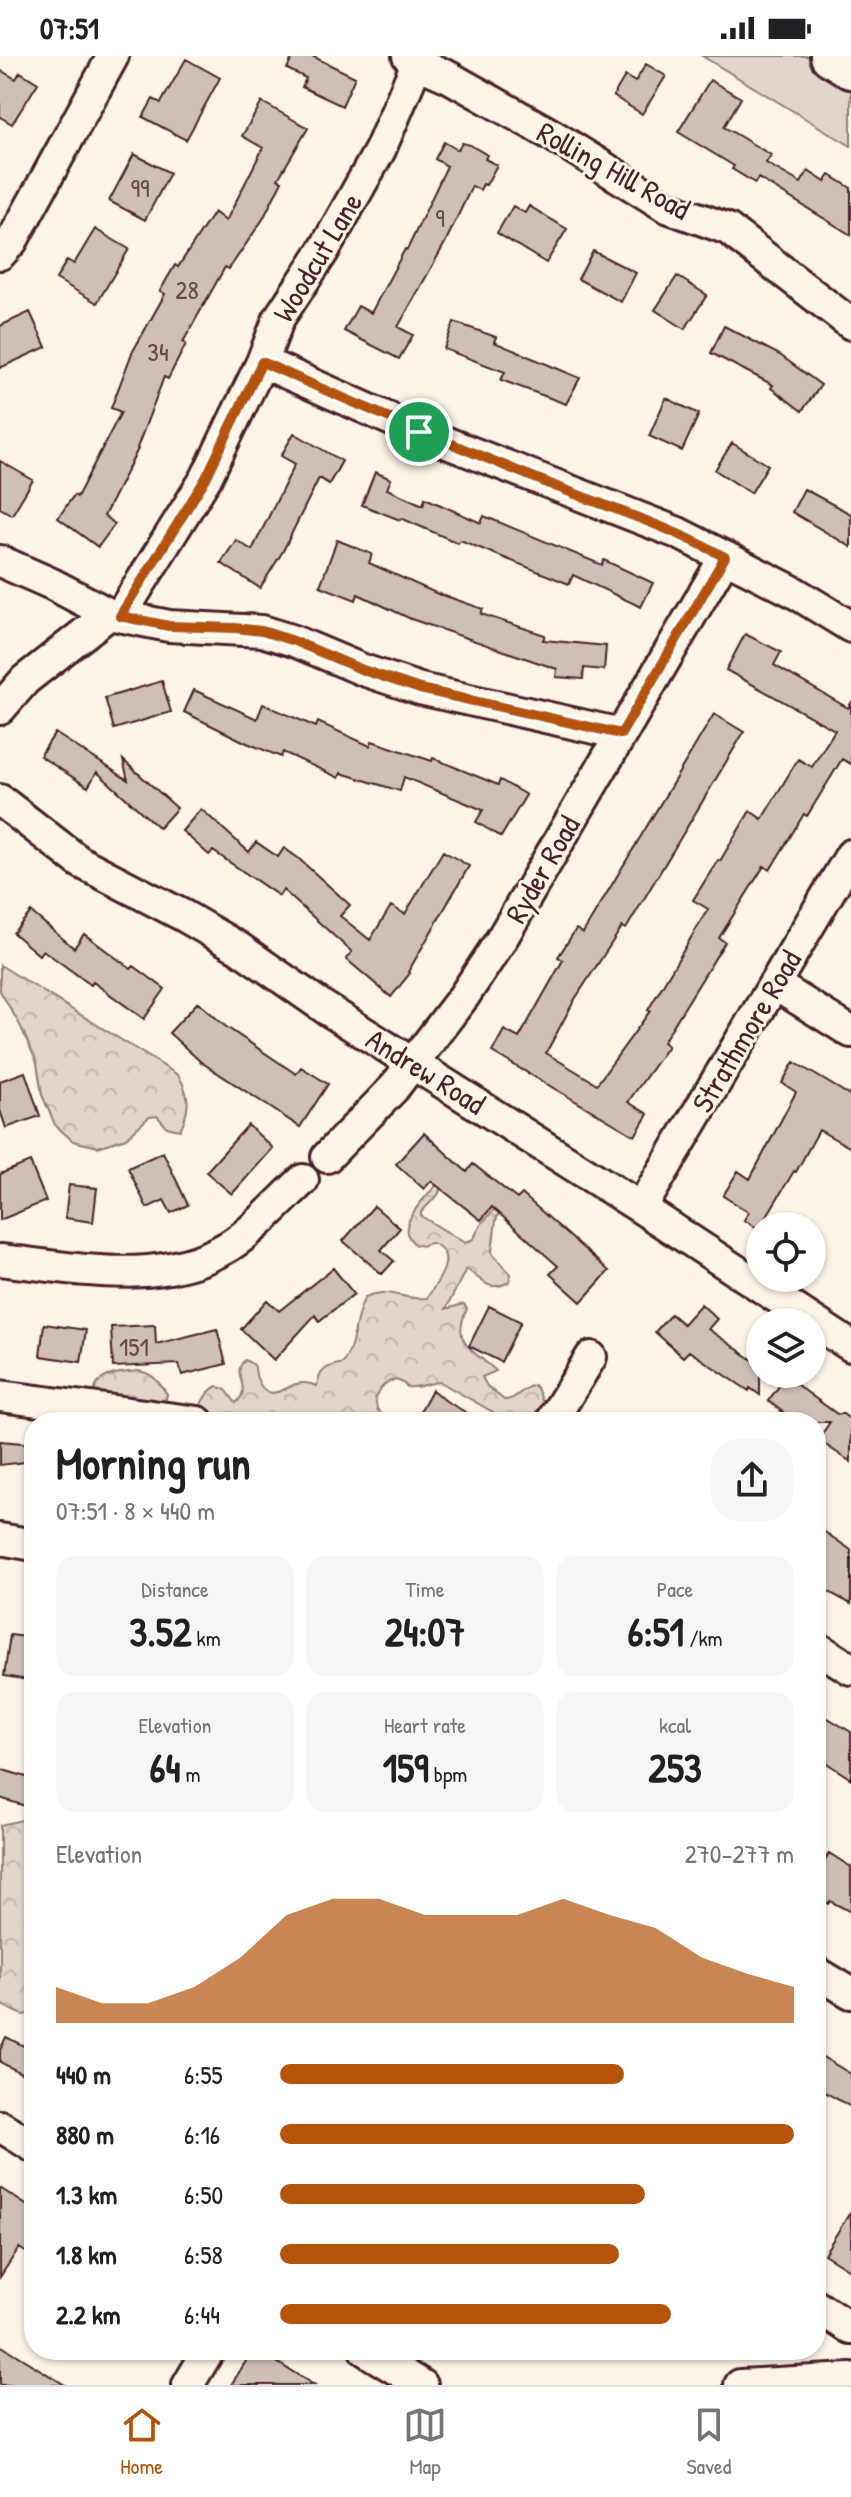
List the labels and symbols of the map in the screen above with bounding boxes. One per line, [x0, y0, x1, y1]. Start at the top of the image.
street label: Rolling Hill Road [530, 112, 698, 229]
house number: 99 [130, 170, 150, 205]
street label: Woodcut Lane [263, 185, 371, 329]
house number: 9 [435, 200, 445, 235]
house number: 28 [175, 272, 199, 307]
house number: 34 [147, 334, 169, 369]
pin [385, 398, 453, 466]
street label: Ryder Road [495, 808, 589, 930]
street label: Strathmore Road [682, 942, 810, 1119]
street label: Andrew Road [359, 1019, 493, 1123]
house number: 151 [119, 1329, 149, 1364]

